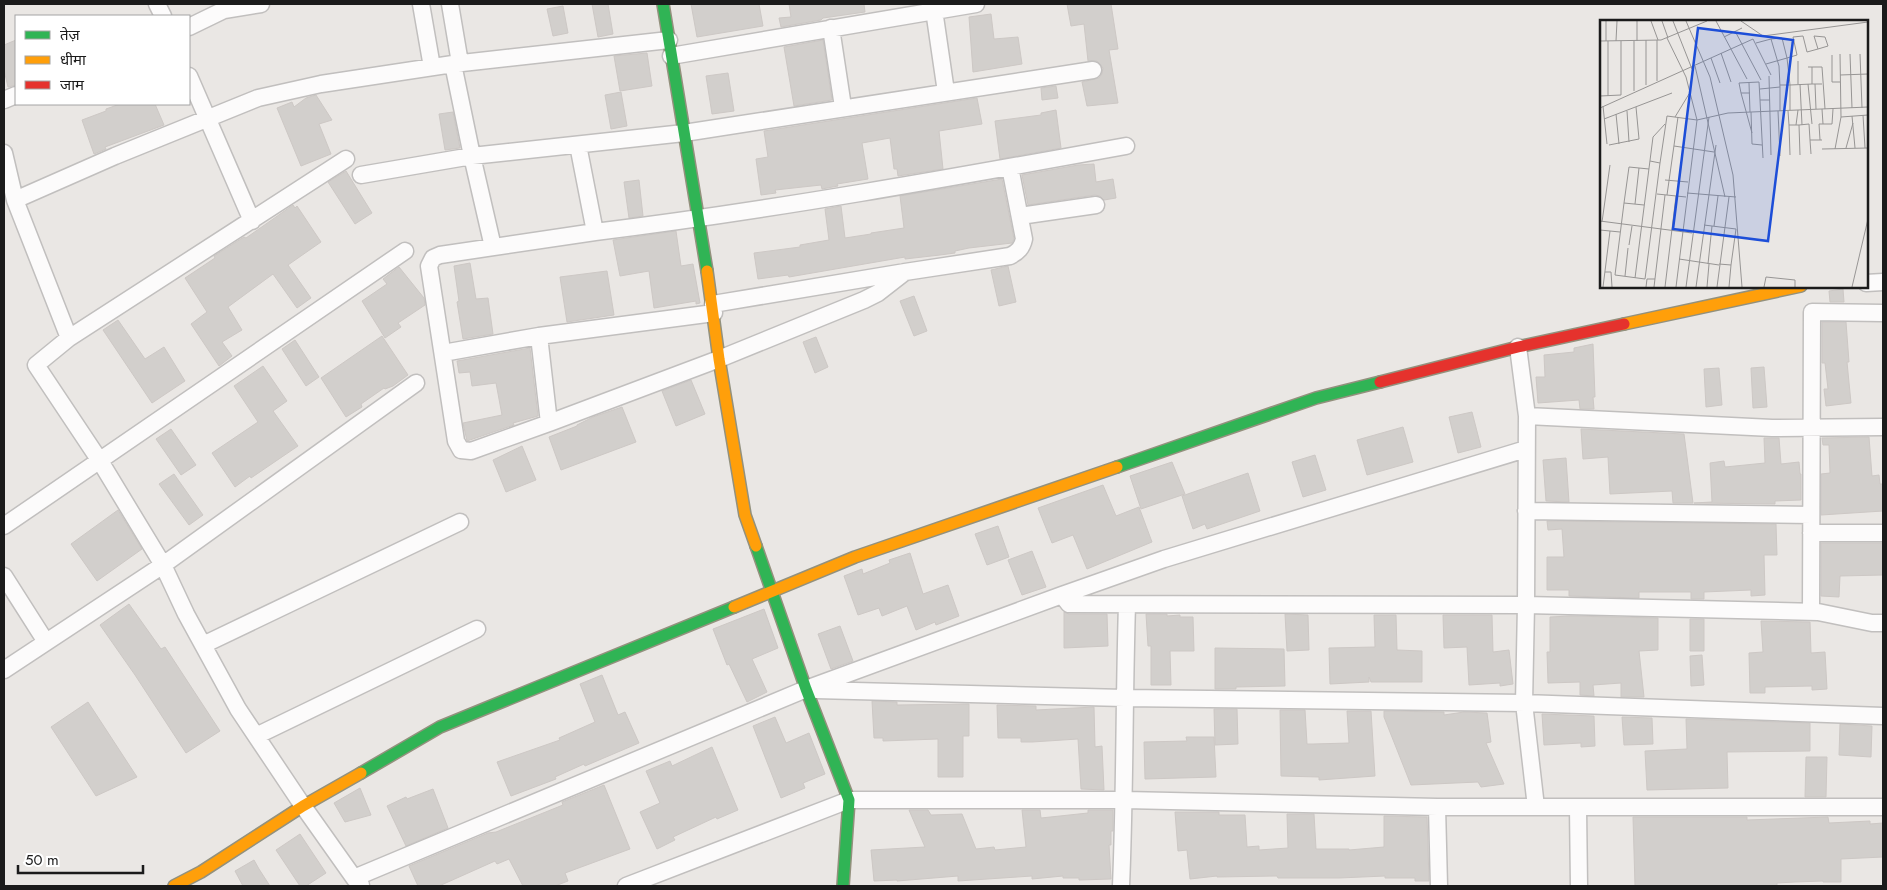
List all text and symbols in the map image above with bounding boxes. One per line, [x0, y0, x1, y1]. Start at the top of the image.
legend [15, 15, 190, 105]
inset map [1600, 20, 1867, 288]
text: तेज़ [60, 24, 81, 46]
text: धीमा [60, 49, 87, 71]
text: जाम [60, 74, 85, 96]
scale bar [18, 842, 142, 874]
text: 50 m [25, 849, 59, 871]

